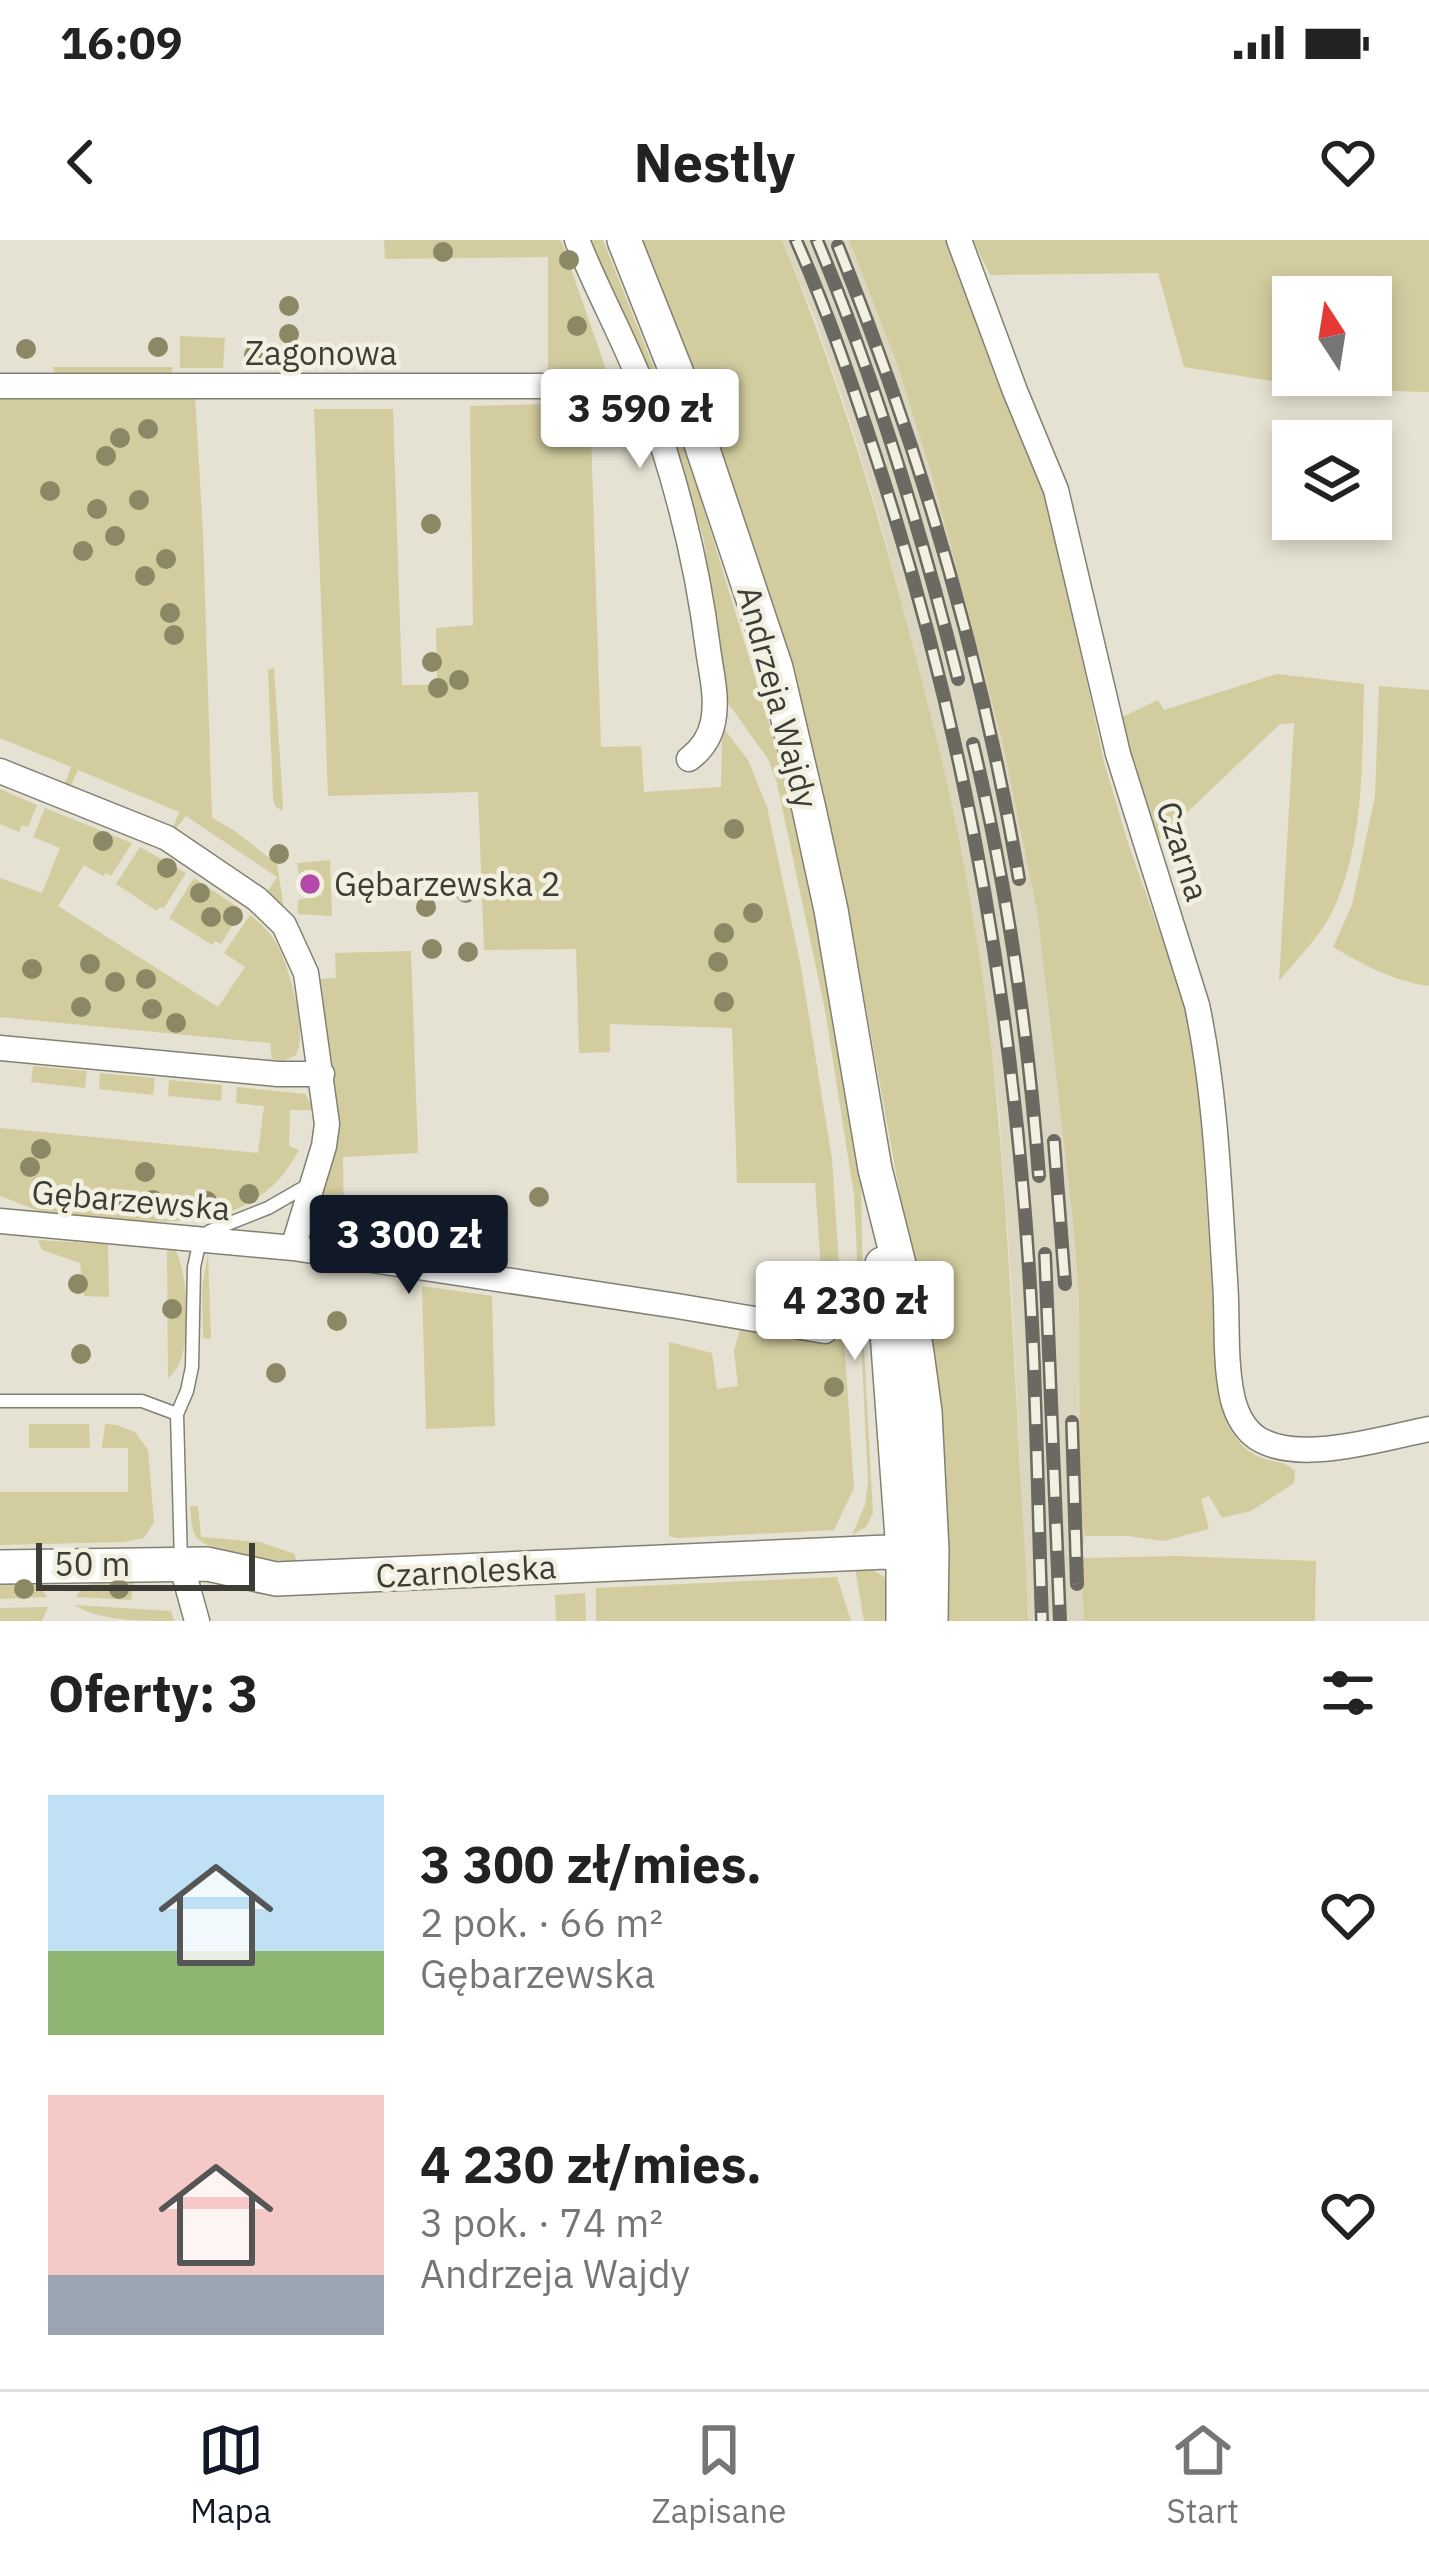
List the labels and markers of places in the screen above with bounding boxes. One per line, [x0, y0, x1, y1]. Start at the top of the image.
pin: 3 590 zł [516, 369, 764, 471]
place label: Gębarzewska 2 [334, 862, 561, 905]
marker: Gębarzewska 2 [297, 871, 323, 897]
pin: 3 300 zł [285, 1195, 533, 1297]
pin: 4 230 zł [731, 1261, 979, 1363]

